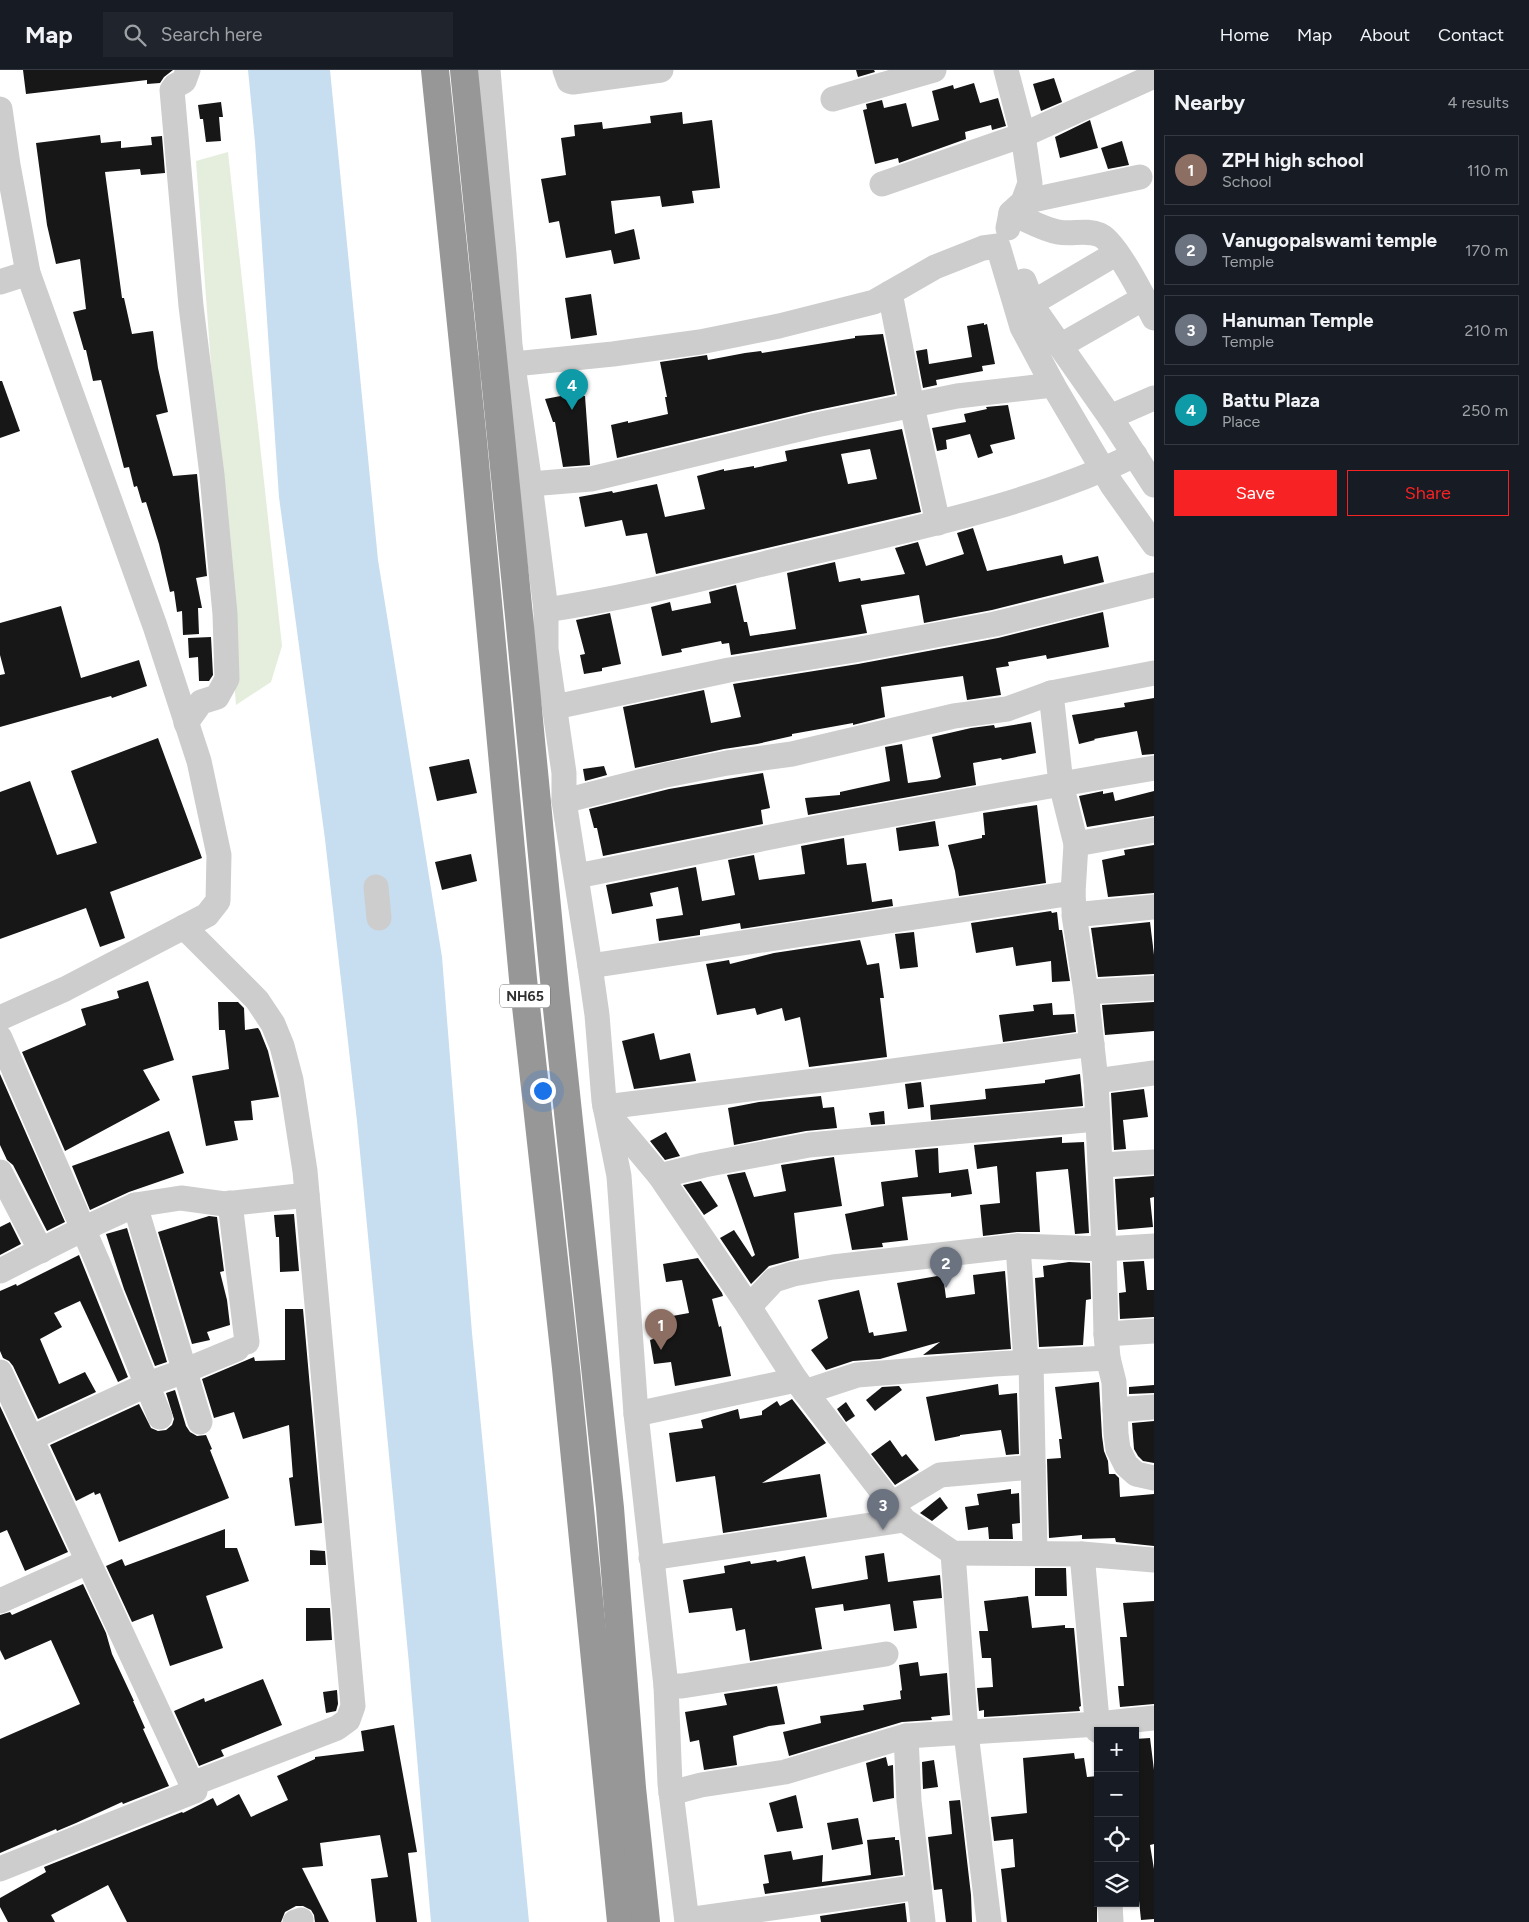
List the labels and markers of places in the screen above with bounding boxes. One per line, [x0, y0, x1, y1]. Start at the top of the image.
pin: 4 [556, 369, 588, 410]
pin: 2 [930, 1247, 962, 1288]
pin: 1 [645, 1309, 677, 1350]
pin: 3 [867, 1489, 899, 1530]

